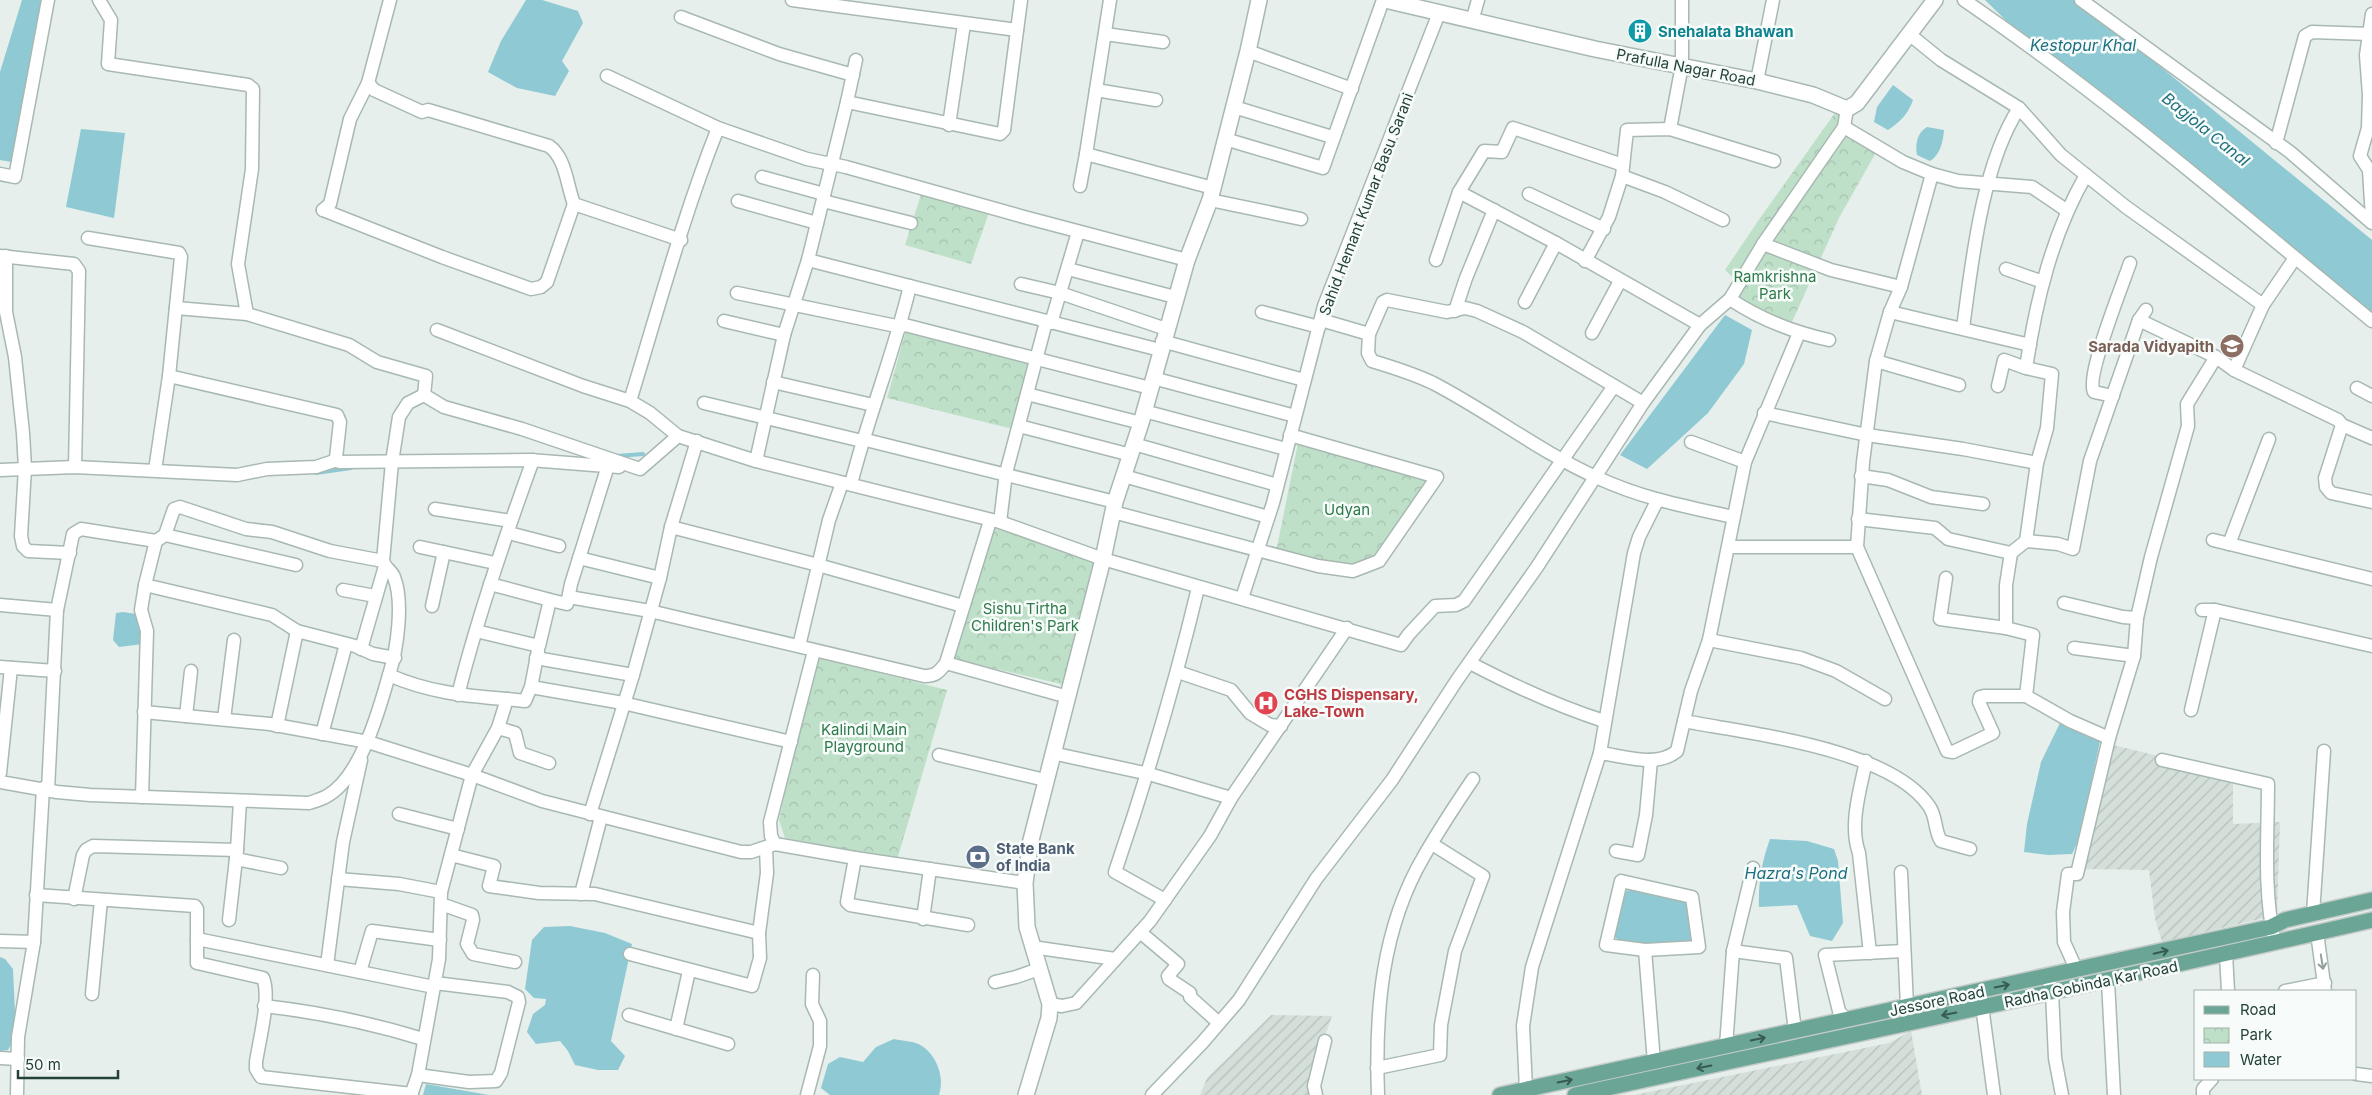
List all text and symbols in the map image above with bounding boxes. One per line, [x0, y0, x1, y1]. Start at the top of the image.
building icon: Snehalata Bhawan [1627, 18, 1653, 44]
place label: Snehalata Bhawan [1658, 22, 1793, 41]
water label: Kestopur Khal [2030, 35, 2136, 55]
street label: Prafulla Nagar Road [1615, 44, 1757, 90]
water label: Bagjola Canal [2158, 88, 2254, 170]
street label: Sahid Hemant Kumar Basu Sarani [1315, 90, 1417, 318]
park label: Ramkrishna Park [1734, 267, 1816, 303]
school or university icon: Sarada Vidyapith [2219, 333, 2245, 359]
place label: Sarada Vidyapith [2088, 337, 2214, 356]
park label: Udyan [1324, 500, 1370, 519]
park label: Sishu Tirtha Children's Park [971, 599, 1080, 635]
place label: CGHS Dispensary, Lake-Town [1284, 685, 1419, 721]
hospital icon: CGHS Dispensary, Lake-Town [1253, 690, 1279, 716]
park label: Kalindi Main Playground [821, 720, 907, 756]
place label: State Bank of India [996, 839, 1075, 875]
bank icon: State Bank of India [965, 844, 991, 870]
water label: Hazra's Pond [1745, 863, 1848, 883]
one-way arrow [2152, 947, 2168, 956]
one-way arrow [2317, 954, 2327, 970]
street label: Radha Gobinda Kar Road [2002, 956, 2180, 1012]
one-way arrow [1994, 981, 2010, 991]
street label: Jessore Road [1888, 982, 1986, 1020]
legend [2194, 990, 2357, 1080]
text: Road [2240, 1000, 2276, 1019]
one-way arrow [1941, 1009, 1957, 1019]
text: Park [2240, 1025, 2273, 1044]
one-way arrow [1749, 1034, 1765, 1043]
scale bar [18, 1048, 118, 1080]
text: Water [2240, 1050, 2282, 1069]
text: 50 m [25, 1055, 61, 1074]
one-way arrow [1697, 1062, 1713, 1072]
one-way arrow [1556, 1076, 1572, 1085]

